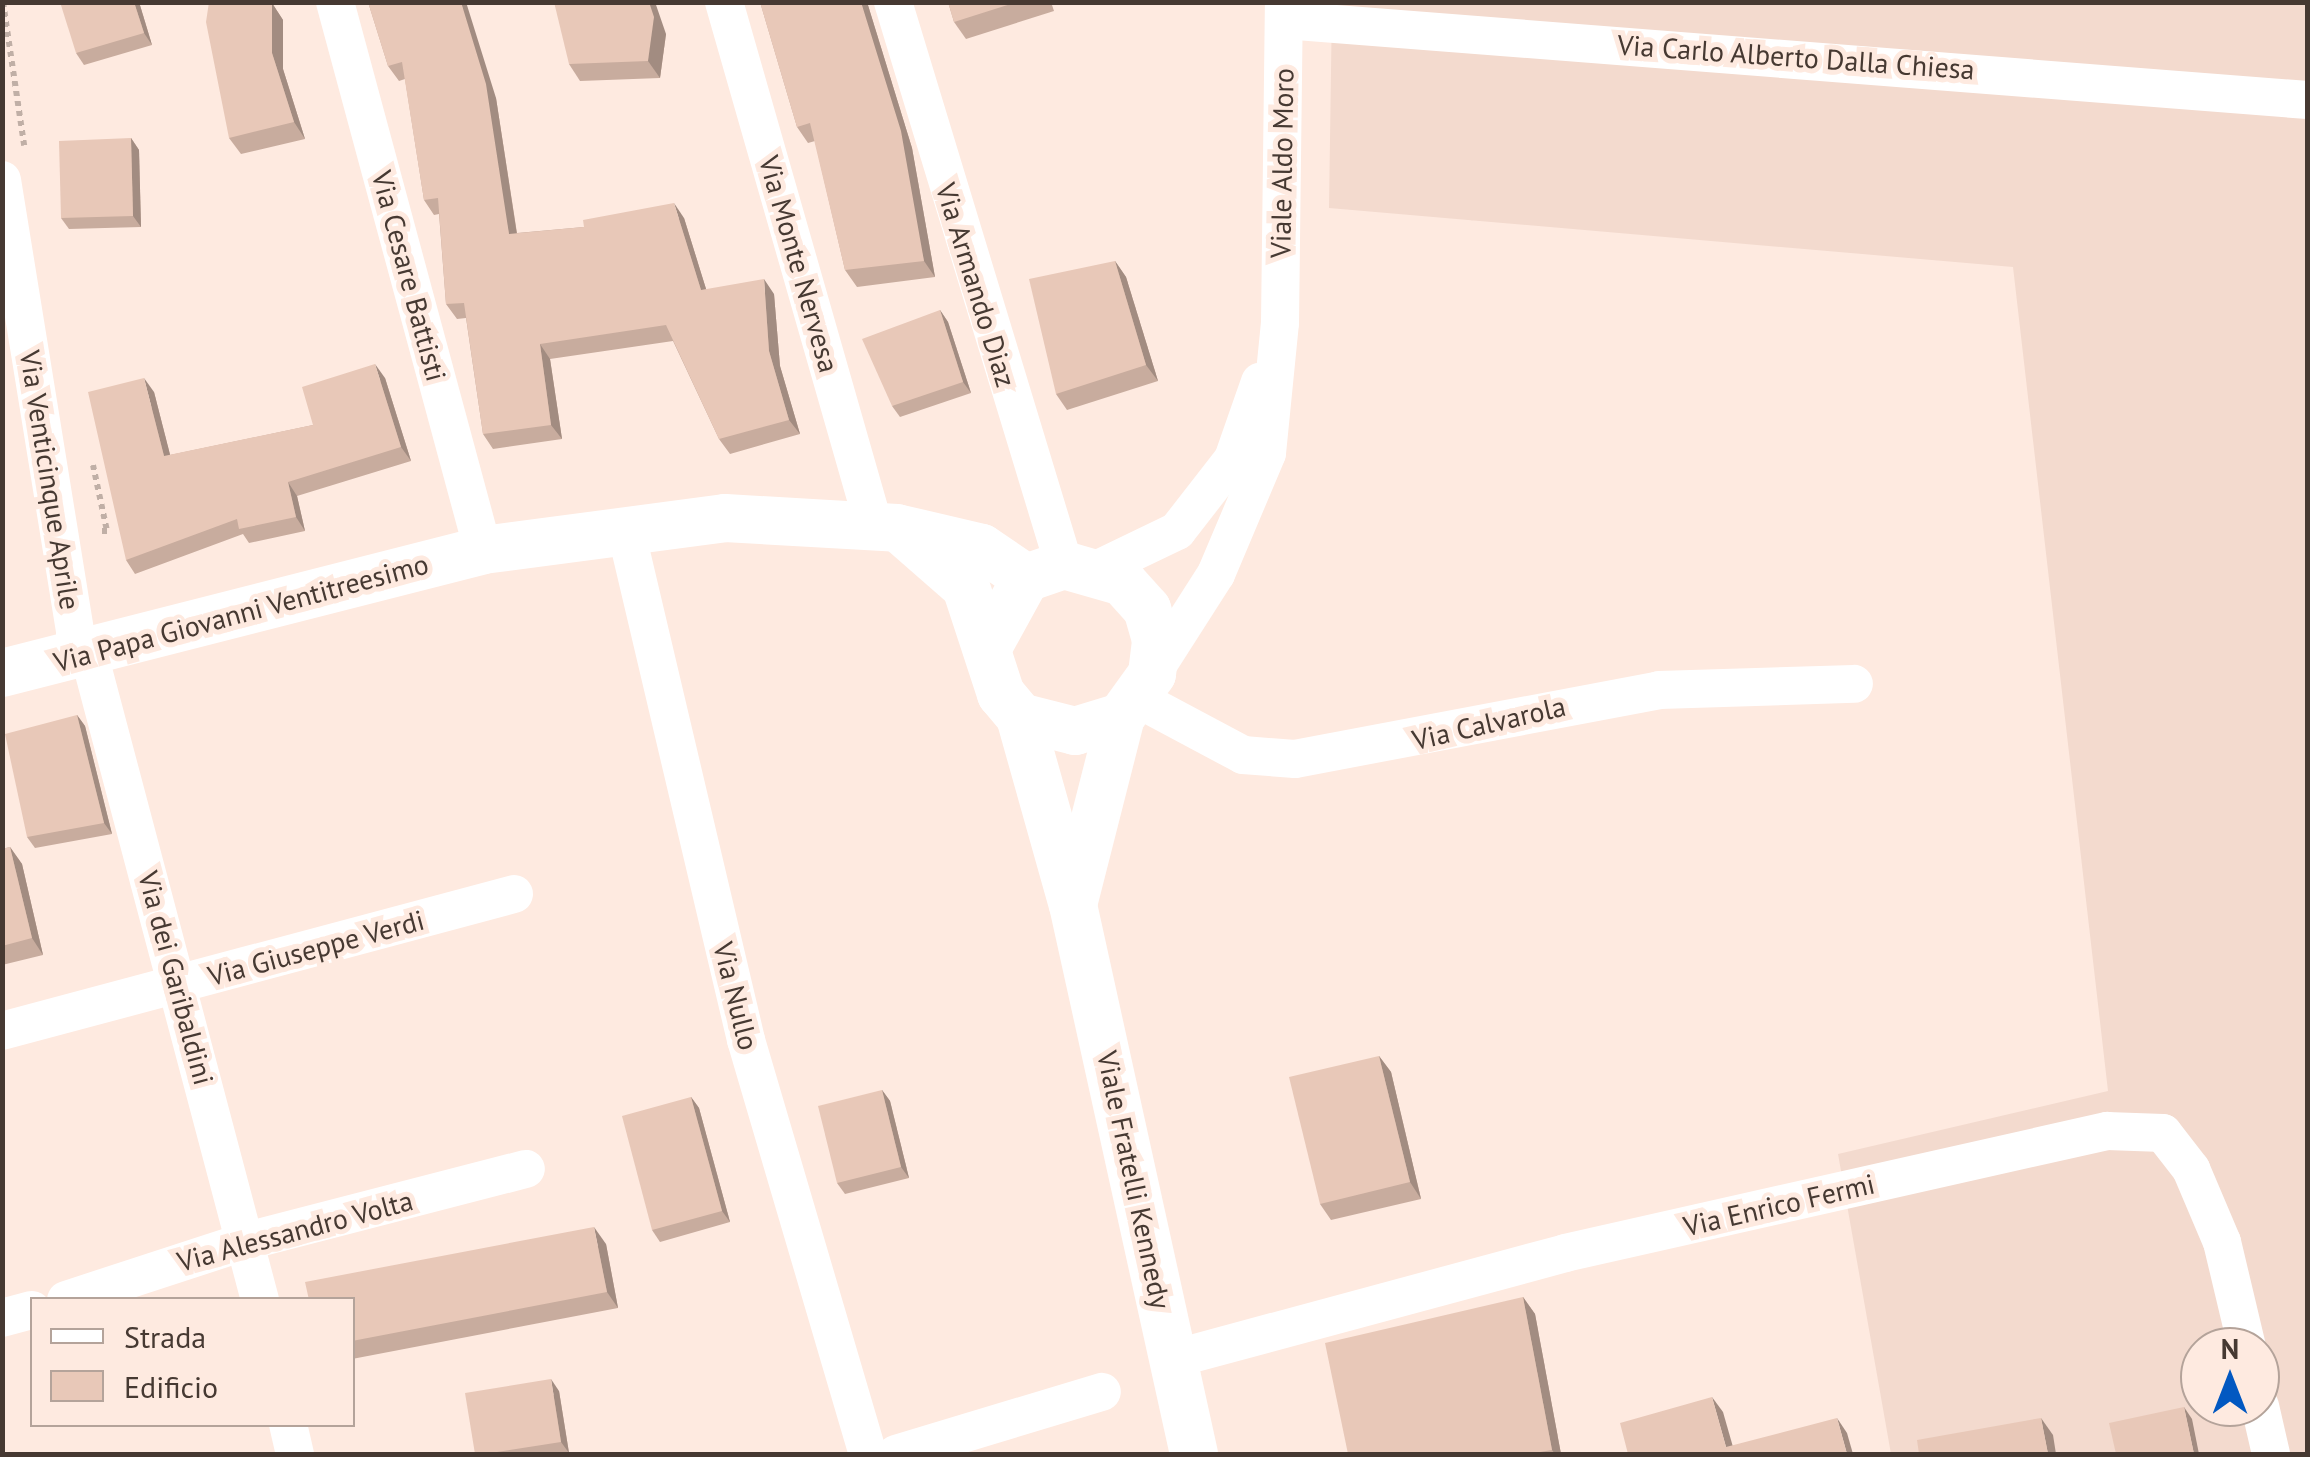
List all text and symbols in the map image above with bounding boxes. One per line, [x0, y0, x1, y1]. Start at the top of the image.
street label: Via Carlo Alberto Dalla Chiesa [1616, 28, 1976, 86]
street label: Viale Aldo Moro [1264, 67, 1300, 259]
street label: Via Monte Nervesa [752, 152, 846, 376]
street label: Via Cesare Battisti [365, 167, 453, 385]
street label: Via Armando Diaz [929, 179, 1023, 391]
street label: Via Venticinque Aprile [13, 347, 87, 613]
street label: Via Papa Giovanni Ventitreesimo [50, 547, 432, 679]
street label: Via Calvarola [1409, 689, 1569, 757]
street label: Via dei Garibaldini [131, 868, 221, 1088]
street label: Via Giuseppe Verdi [204, 903, 428, 993]
street label: Via Nullo [706, 939, 766, 1053]
street label: Viale Fratelli Kennedy [1090, 1048, 1178, 1312]
street label: Via Enrico Fermi [1680, 1167, 1878, 1243]
street label: Via Alessandro Volta [173, 1183, 417, 1279]
legend [30, 1297, 355, 1427]
text: Strada [124, 1317, 206, 1356]
north arrow [2180, 1327, 2280, 1427]
text: N [2221, 1330, 2239, 1367]
text: Edificio [124, 1367, 218, 1406]

